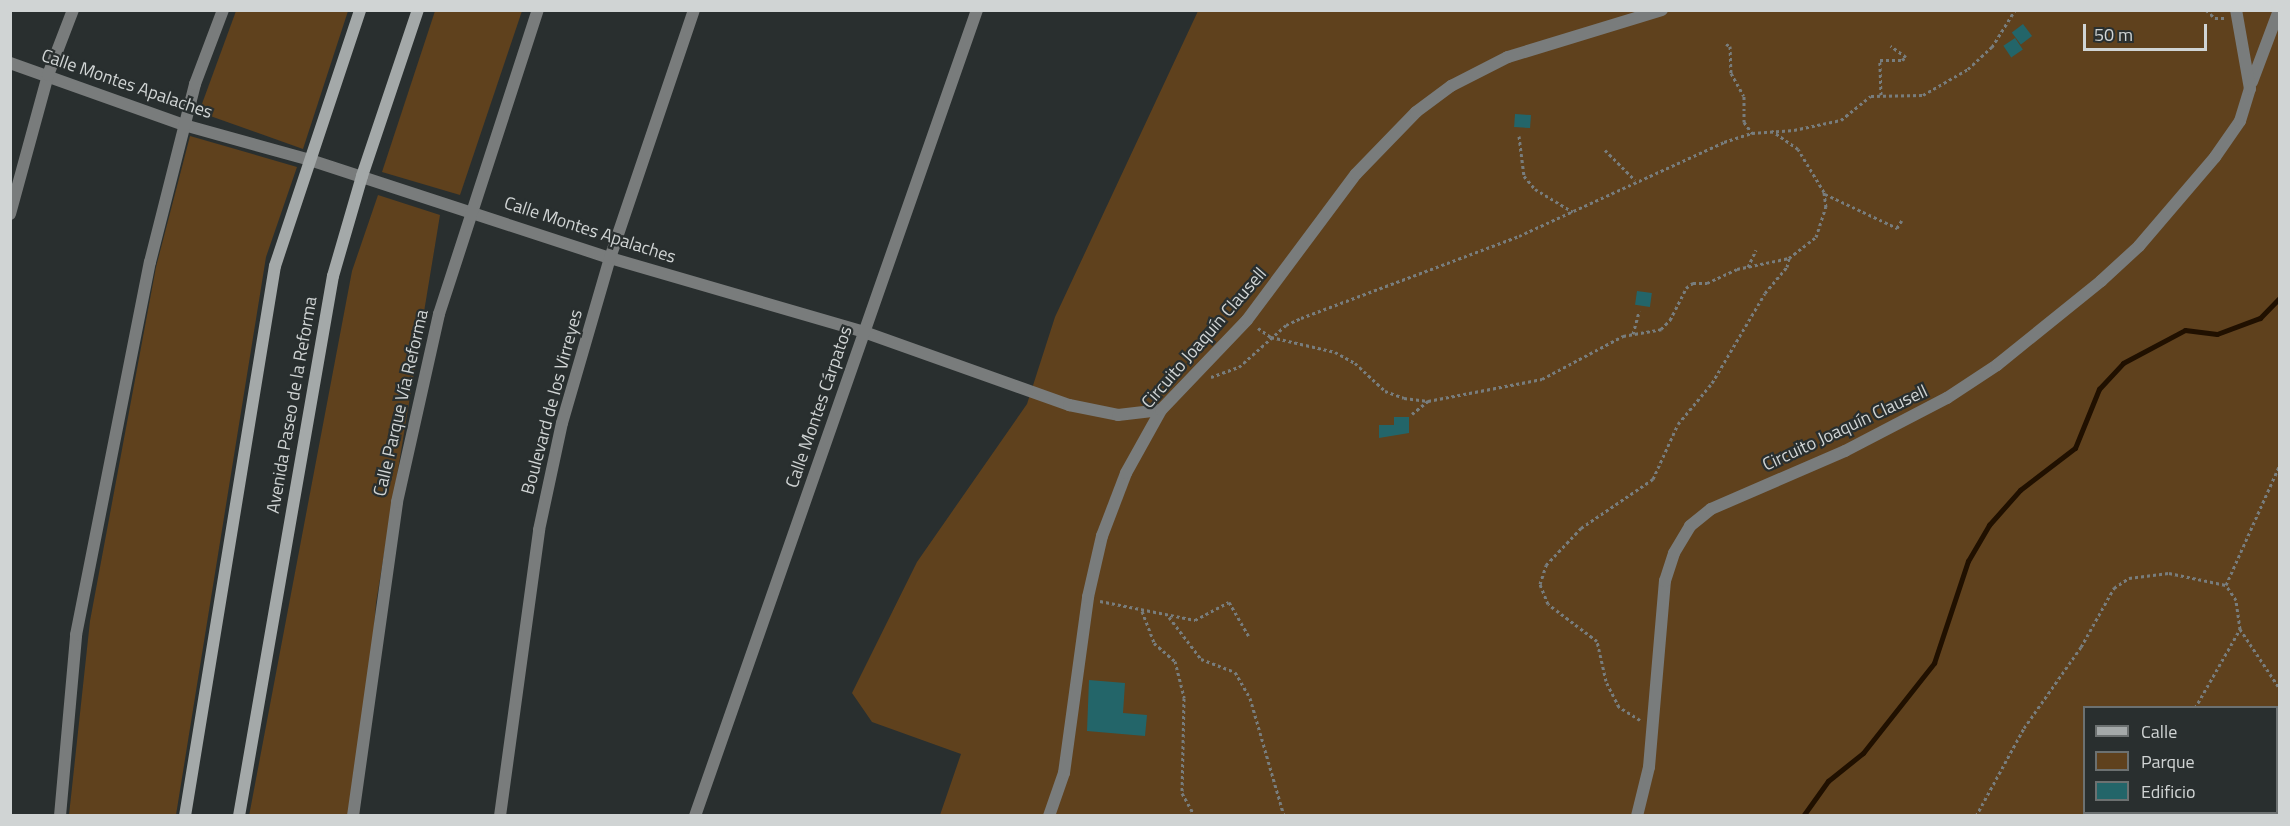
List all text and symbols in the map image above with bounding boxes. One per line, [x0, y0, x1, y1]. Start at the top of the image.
scale bar [2086, 12, 2210, 50]
text: 50 m [2094, 21, 2133, 48]
street label: Calle Montes Apalaches [39, 45, 215, 123]
street label: Calle Montes Apalaches [501, 192, 679, 268]
street label: Circuito Joaquín Clausell [1137, 263, 1271, 413]
street label: Avenida Paseo de la Reforma [262, 295, 322, 515]
street label: Boulevard de los Virreyes [517, 307, 587, 497]
street label: Calle Parque Vía Reforma [369, 308, 433, 498]
street label: Calle Montes Cárpatos [781, 323, 857, 491]
street label: Circuito Joaquín Clausell [1759, 380, 1931, 476]
legend [2083, 706, 2278, 814]
text: Calle [2141, 718, 2177, 745]
text: Parque [2141, 748, 2195, 775]
text: Edificio [2141, 778, 2195, 805]

